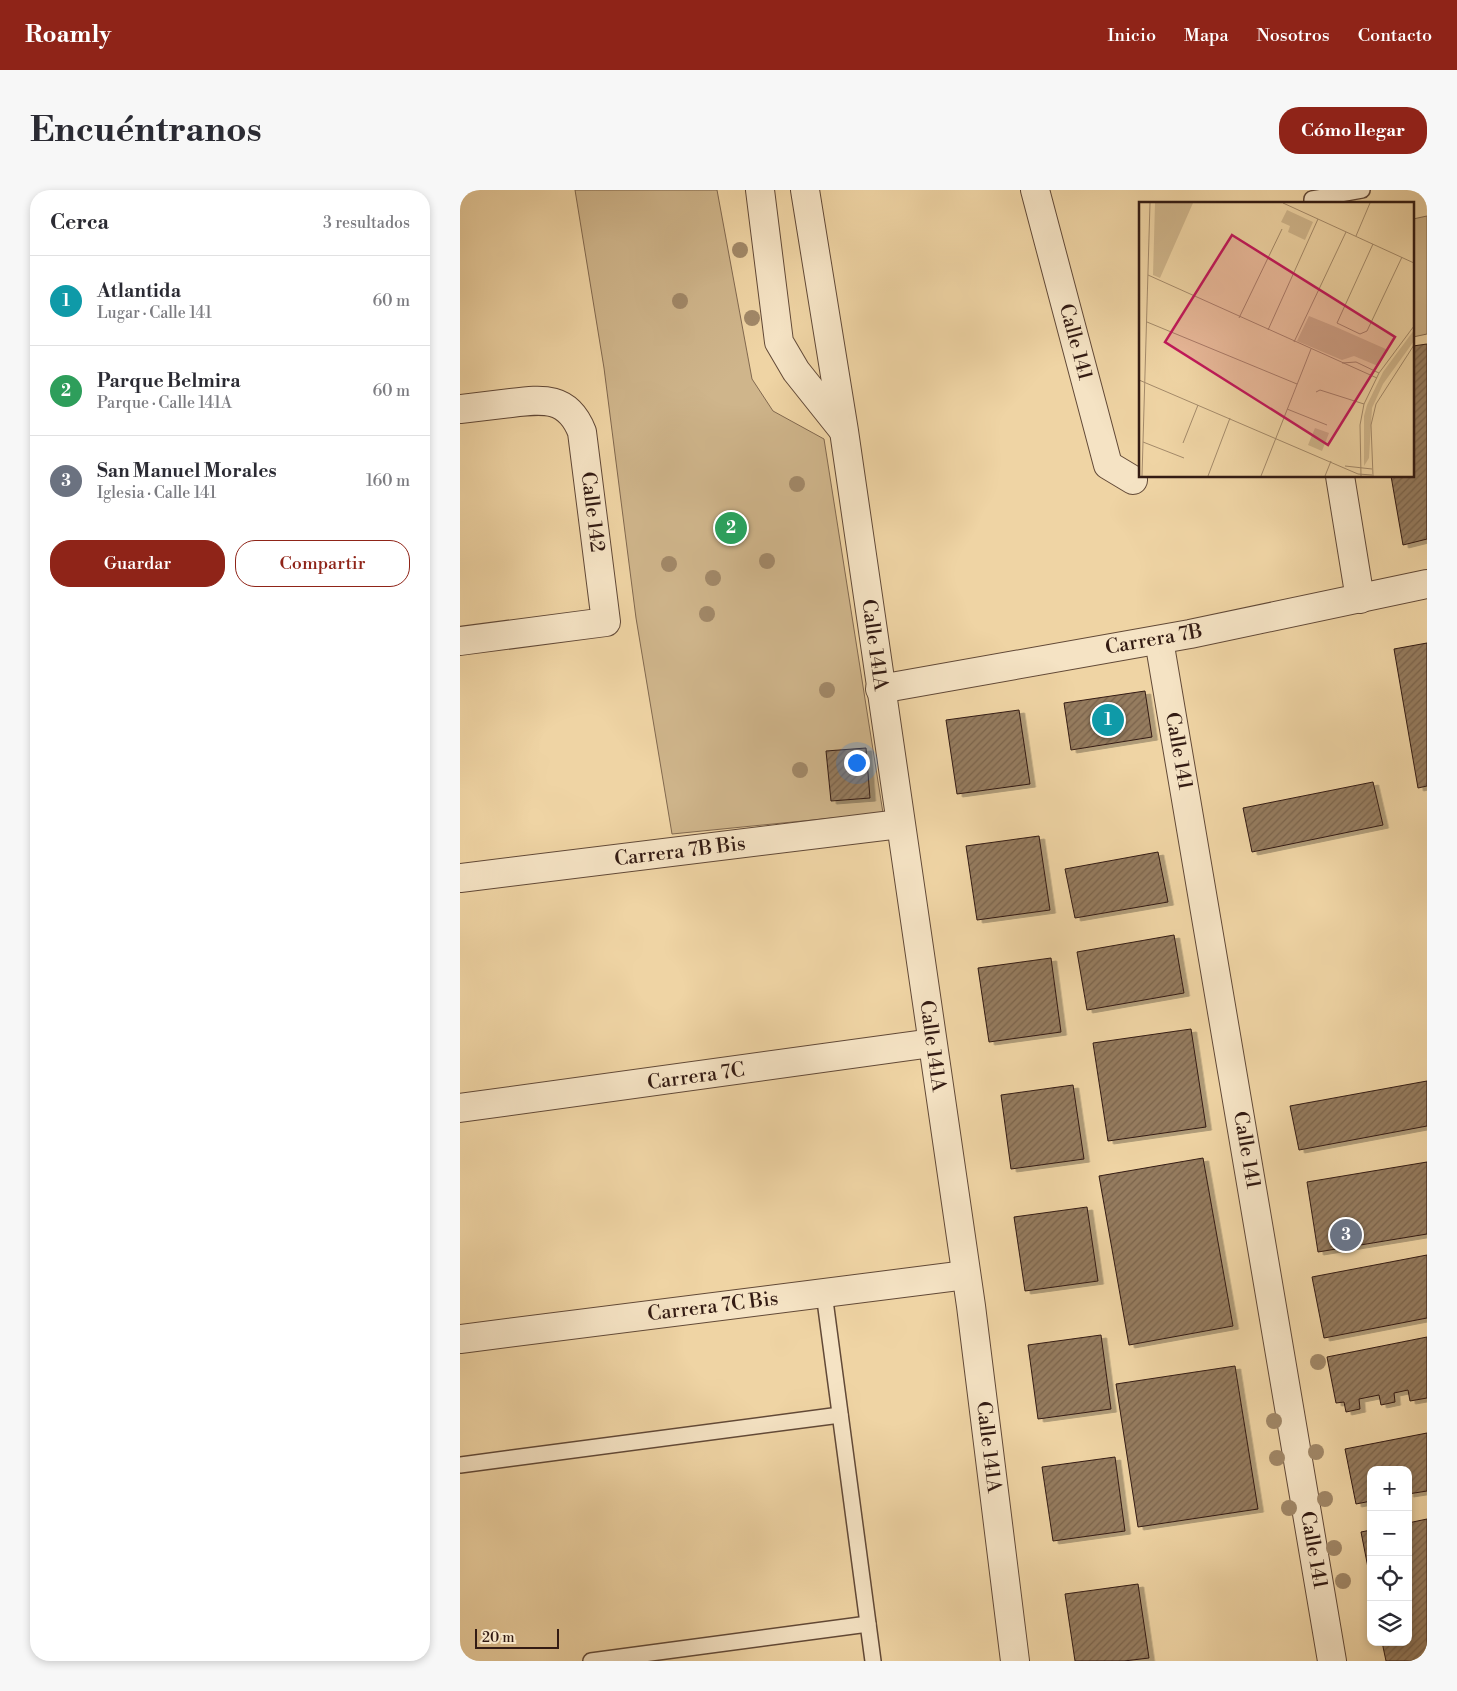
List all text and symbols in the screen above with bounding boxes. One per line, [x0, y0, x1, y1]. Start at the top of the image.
text: Roamly [25, 20, 111, 50]
text: Inicio [1107, 24, 1156, 47]
text: Mapa [1184, 24, 1229, 47]
text: Nosotros [1257, 24, 1330, 47]
text: Contacto [1358, 24, 1432, 47]
button: Cómo llegar [1279, 107, 1427, 154]
text: Encuéntranos [30, 109, 262, 152]
inset map [1139, 202, 1414, 478]
text: Cerca [50, 210, 109, 236]
text: 3 resultados [323, 213, 410, 233]
text: Atlantida [97, 279, 181, 303]
text: 1 [62, 291, 70, 311]
text: 60 m [372, 291, 410, 311]
street label: Calle 141 [1053, 301, 1097, 383]
text: Lugar · Calle 141 [97, 303, 212, 323]
text: Parque Belmira [97, 369, 240, 393]
text: 2 [61, 381, 71, 401]
text: 60 m [372, 381, 410, 401]
text: Parque · Calle 141A [97, 393, 232, 413]
text: San Manuel Morales [97, 459, 277, 483]
street label: Calle 142 [575, 470, 609, 554]
text: 3 [61, 471, 71, 491]
text: 160 m [366, 471, 410, 491]
text: Iglesia · Calle 141 [97, 483, 216, 503]
pin: 2 [715, 509, 747, 547]
button: Guardar [50, 540, 225, 587]
button: Compartir [235, 540, 410, 587]
street label: Calle 141A [855, 598, 893, 694]
street label: Carrera 7B [1103, 619, 1205, 661]
pin: 1 [1092, 701, 1124, 739]
street label: Calle 141 [1159, 710, 1197, 792]
your location [844, 750, 870, 776]
street label: Carrera 7B Bis [613, 832, 747, 872]
street label: Calle 141A [913, 999, 951, 1095]
street label: Carrera 7C [646, 1058, 746, 1096]
street label: Calle 141 [1227, 1109, 1265, 1191]
pin: 3 [1330, 1216, 1362, 1254]
street label: Carrera 7C Bis [646, 1287, 780, 1327]
street label: Calle 141A [970, 1400, 1006, 1495]
map controls [1367, 1466, 1412, 1646]
button: + [1367, 1466, 1412, 1511]
street label: Calle 141 [1294, 1509, 1332, 1591]
button: − [1367, 1511, 1412, 1556]
button: locate [1367, 1556, 1412, 1601]
button: layers [1367, 1601, 1412, 1646]
scale bar [475, 1626, 559, 1649]
text: 20 m [482, 1629, 514, 1647]

